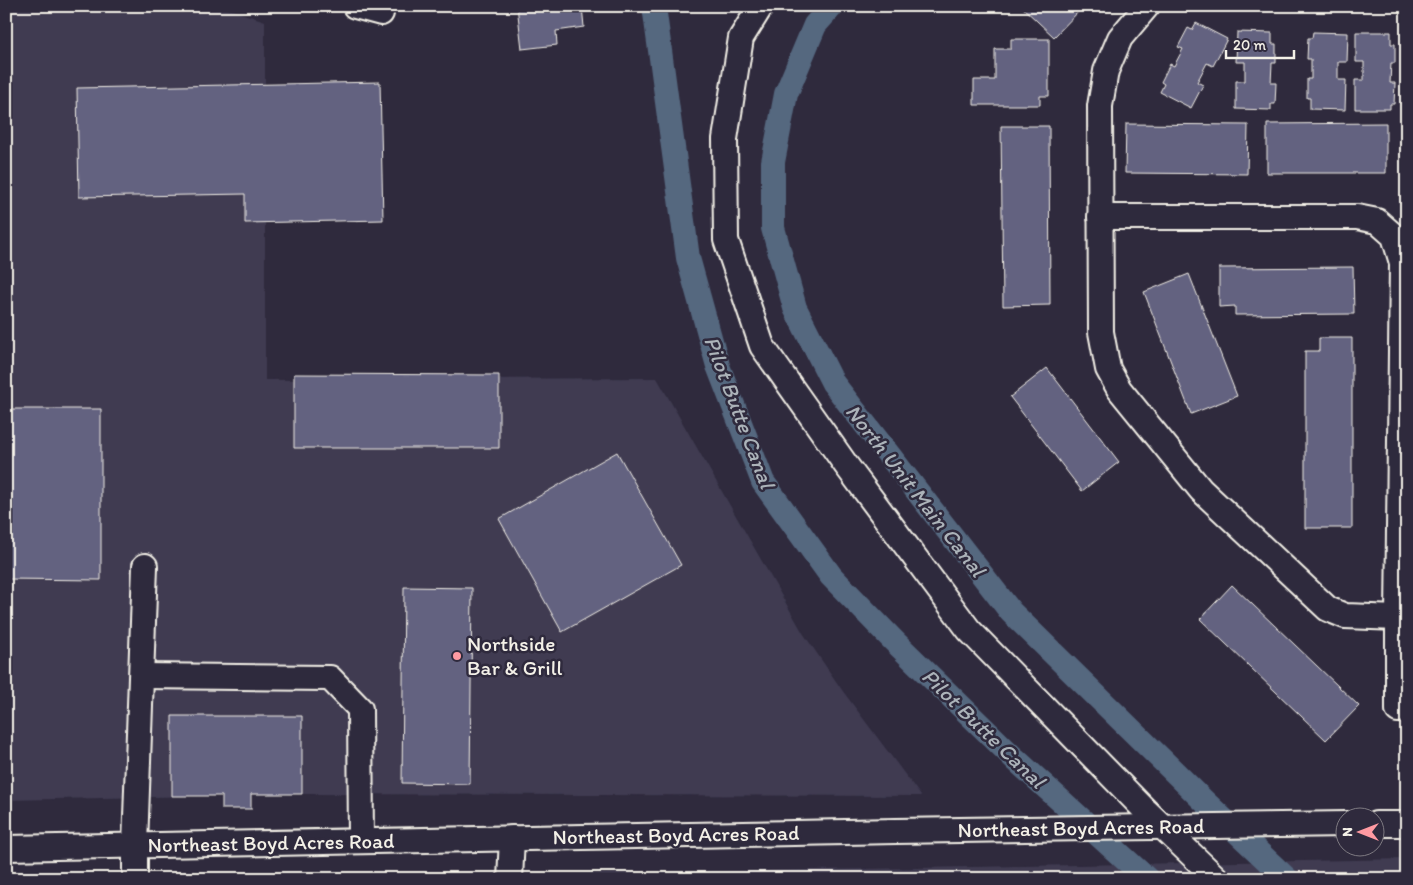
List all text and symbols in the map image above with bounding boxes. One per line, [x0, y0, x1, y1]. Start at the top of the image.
scale bar [1226, 28, 1293, 60]
text: 20 m [1233, 36, 1267, 54]
water label: Pilot Butte Canal [698, 332, 782, 494]
water label: North Unit Main Canal [840, 399, 993, 583]
place label: Northside Bar & Grill [467, 631, 563, 680]
marker: Northside Bar & Grill [451, 650, 463, 662]
water label: Pilot Butte Canal [916, 663, 1052, 795]
north arrow [1336, 808, 1386, 858]
street label: Northeast Boyd Acres Road [958, 813, 1204, 842]
street label: Northeast Boyd Acres Road [553, 820, 799, 849]
text: N [1339, 827, 1356, 837]
street label: Northeast Boyd Acres Road [148, 828, 394, 857]

